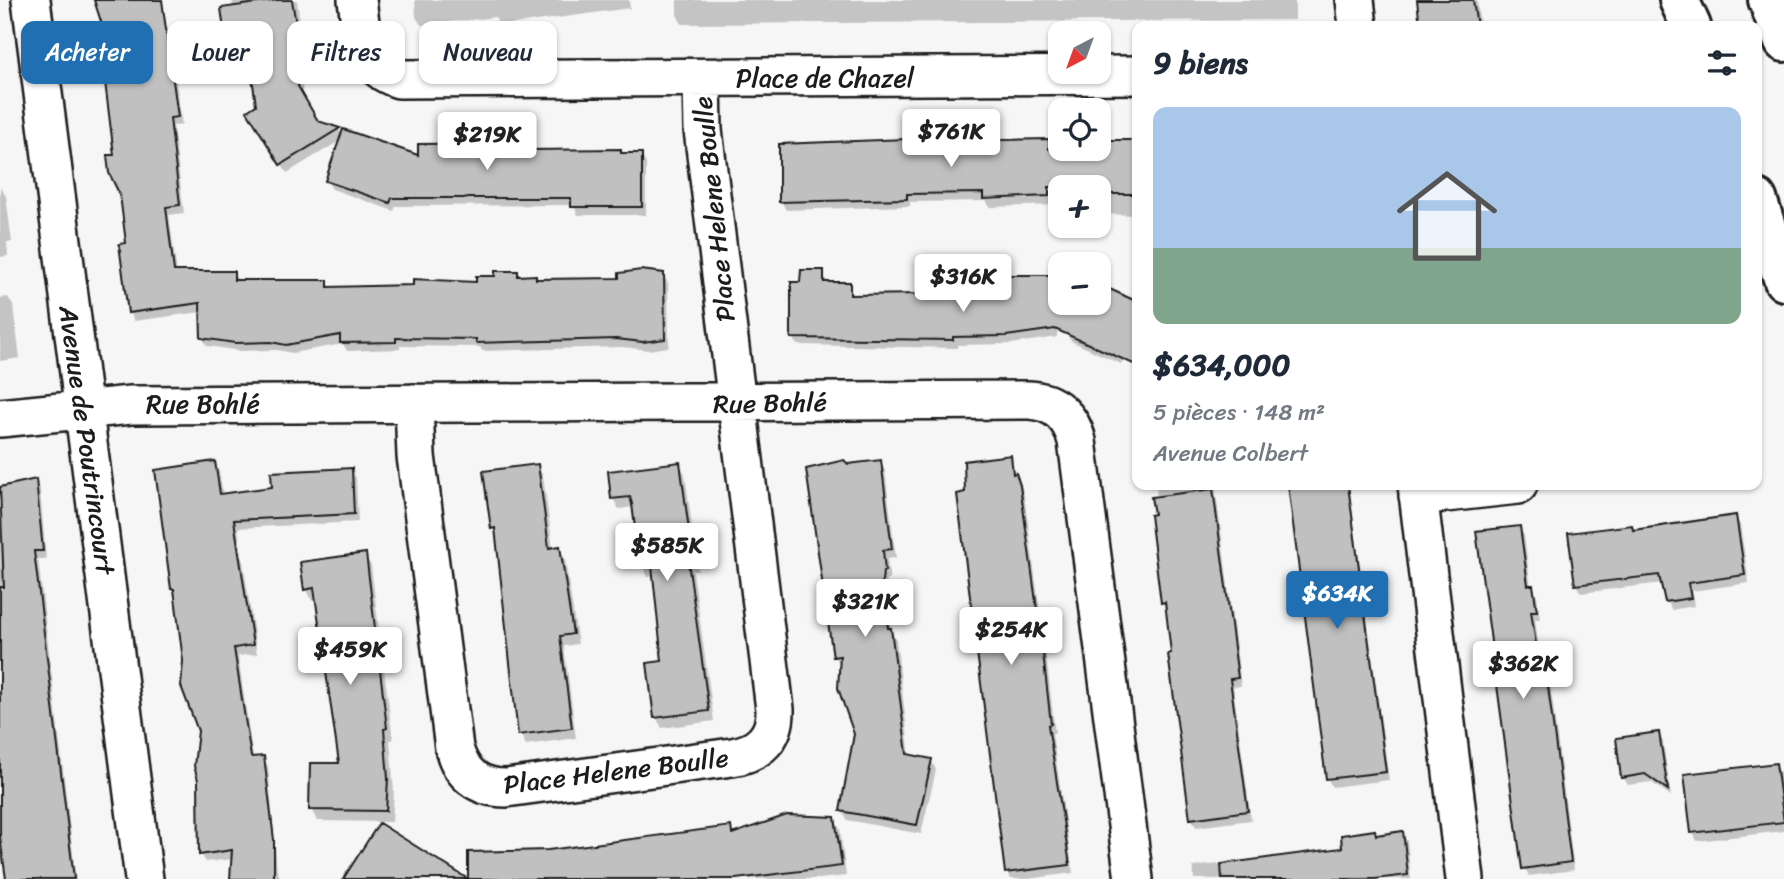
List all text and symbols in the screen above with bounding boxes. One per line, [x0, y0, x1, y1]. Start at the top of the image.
chip: Acheter [21, 21, 153, 84]
chip: Louer [167, 21, 273, 84]
chip: Filtres [287, 21, 405, 84]
chip: Nouveau [419, 21, 557, 84]
north arrow [1048, 21, 1111, 84]
map controls [1048, 21, 1111, 315]
text: 9 biens [1153, 36, 1248, 90]
icon: filters [1703, 44, 1741, 82]
street label: Place de Chazel [736, 55, 915, 101]
street label: Place Helene Boulle [679, 94, 749, 324]
button: locate [1048, 98, 1111, 161]
pin: $761K [902, 110, 1000, 169]
text: $761K [918, 111, 984, 152]
pin: $219K [438, 113, 536, 172]
text: $219K [454, 114, 520, 155]
icon: home [1384, 153, 1510, 279]
button: + [1048, 175, 1111, 238]
button: − [1048, 252, 1111, 315]
pin: $316K [914, 254, 1012, 314]
text: $316K [930, 256, 996, 297]
street label: Avenue de Poutrincourt [45, 302, 129, 579]
text: $634,000 [1153, 338, 1290, 392]
street label: Rue Bohlé [713, 379, 827, 427]
street label: Rue Bohlé [146, 381, 260, 427]
text: 5 pièces · 148 m² [1153, 392, 1325, 433]
text: Avenue Colbert [1153, 433, 1308, 474]
pin: $585K [618, 524, 716, 583]
text: $585K [631, 525, 703, 566]
pin: $634K [1288, 572, 1386, 631]
text: $634K [1302, 573, 1372, 614]
pin: $321K [816, 580, 914, 639]
text: $321K [832, 581, 898, 622]
pin: $254K [962, 608, 1060, 667]
text: $254K [975, 609, 1047, 650]
pin: $459K [301, 628, 399, 687]
text: $459K [314, 629, 386, 670]
pin: $362K [1474, 642, 1572, 701]
text: $362K [1489, 643, 1557, 684]
street label: Place Helene Boulle [501, 734, 731, 808]

